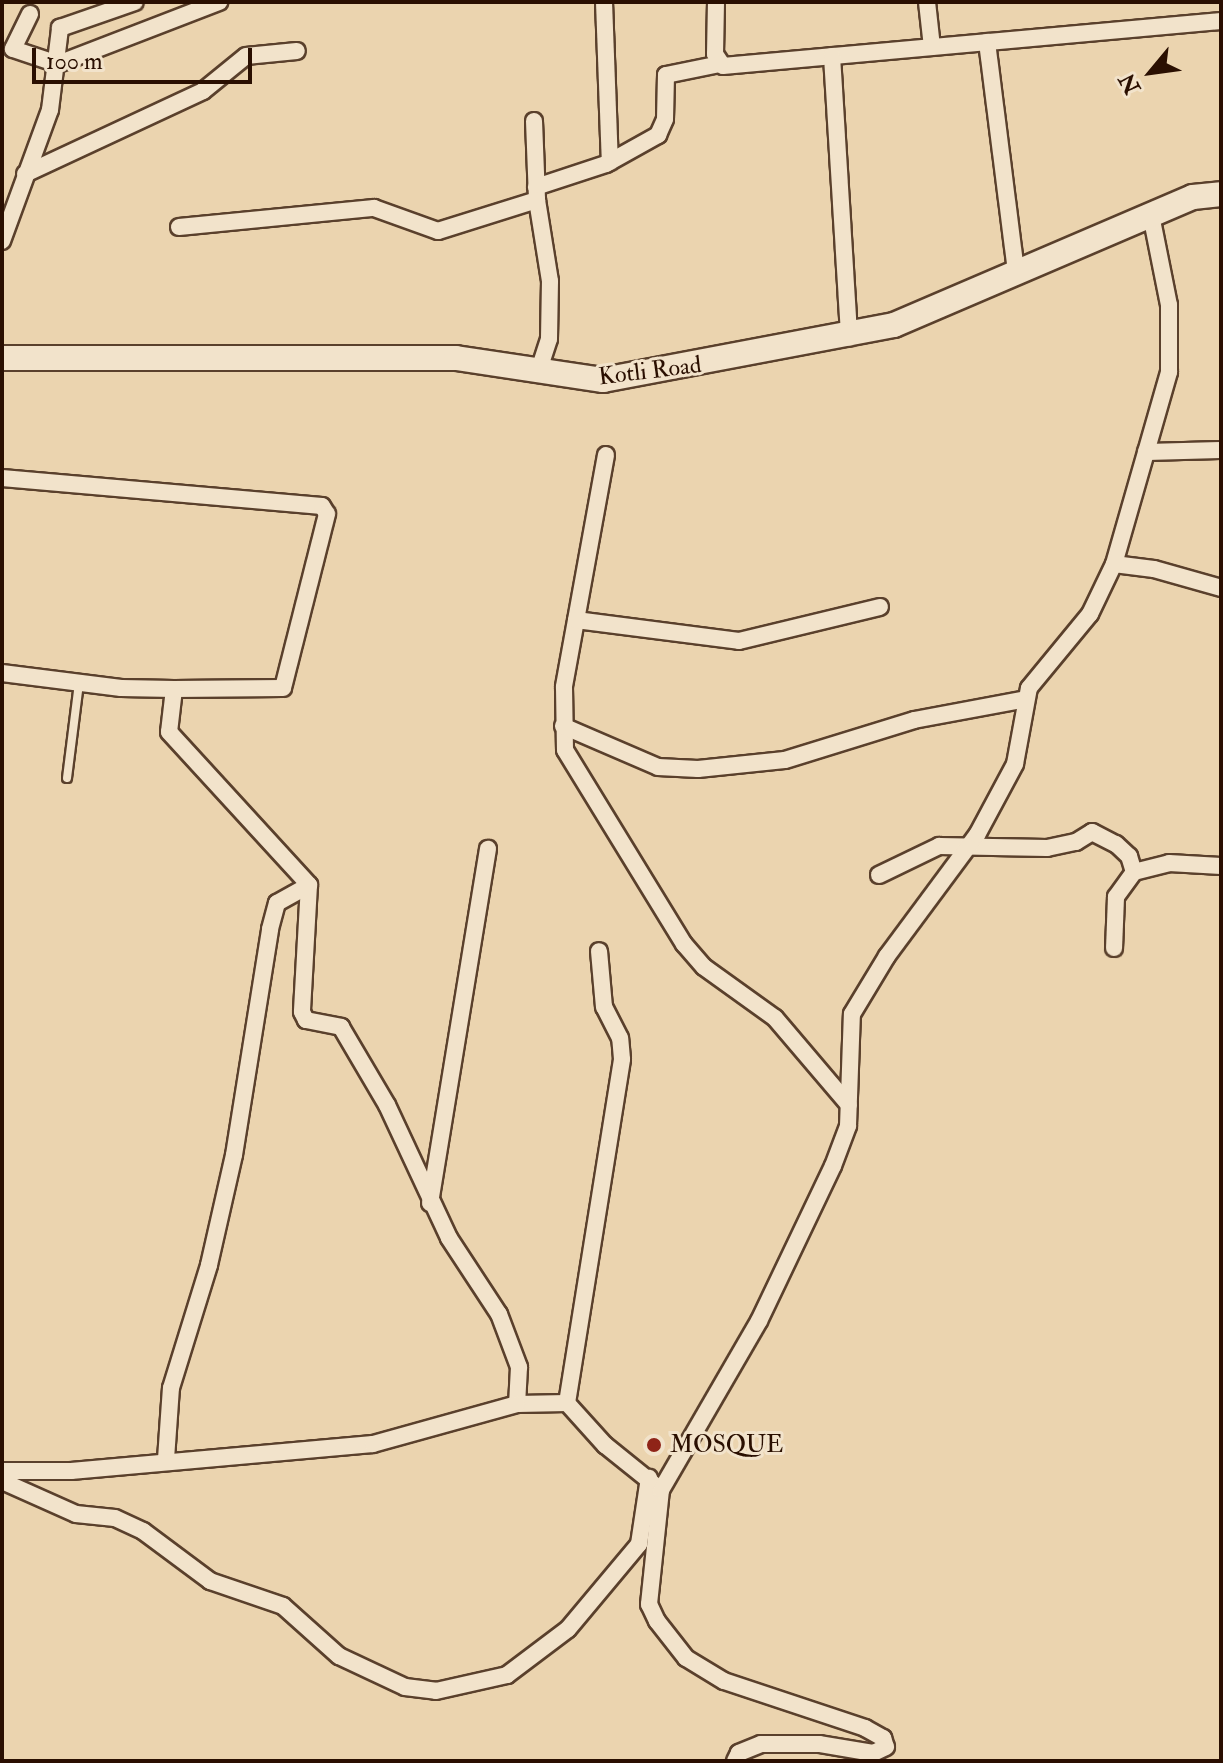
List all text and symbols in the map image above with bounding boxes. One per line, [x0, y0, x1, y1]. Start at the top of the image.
scale bar [36, 32, 256, 82]
north arrow [1111, 32, 1191, 112]
text: 100 m [46, 46, 103, 77]
text: N [1113, 68, 1147, 99]
street label: Kotli Road [597, 350, 703, 392]
place label: MOSQUE [670, 1431, 783, 1459]
marker: MOSQUE [645, 1436, 663, 1454]

